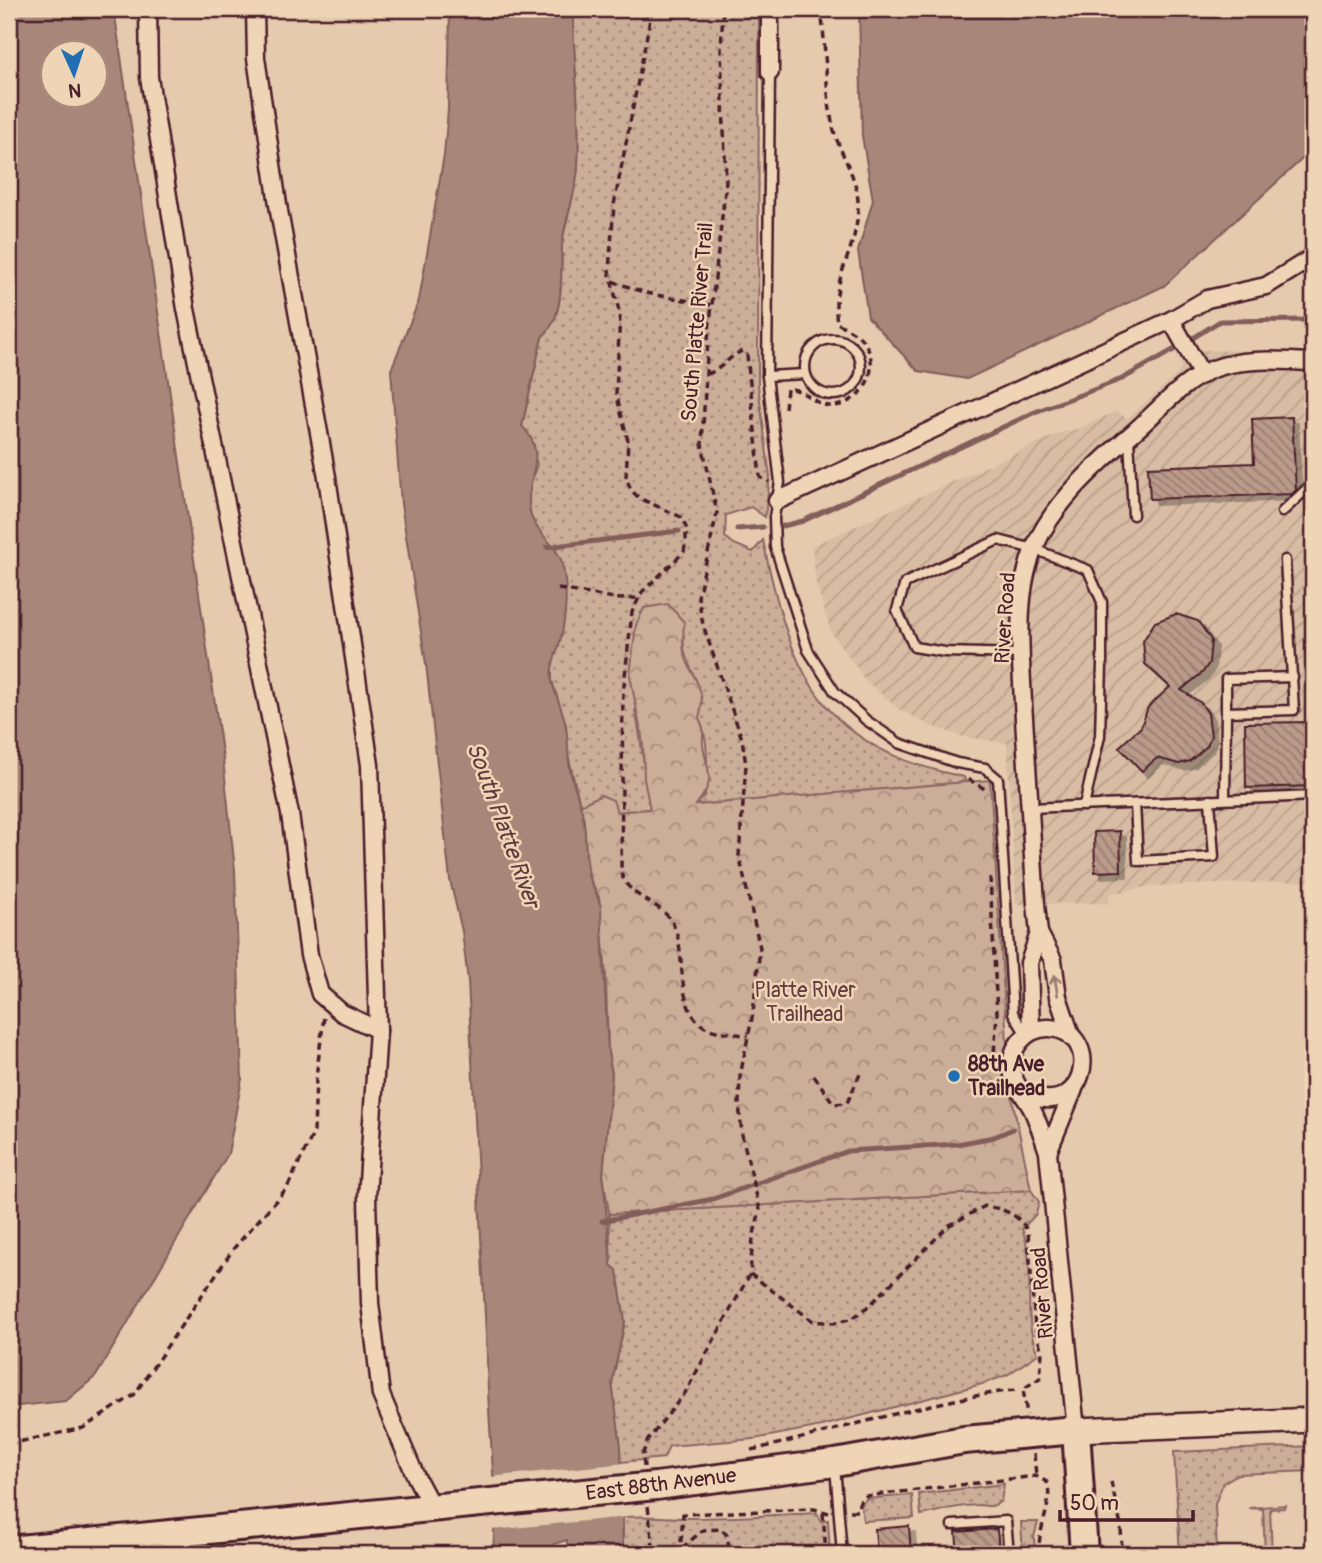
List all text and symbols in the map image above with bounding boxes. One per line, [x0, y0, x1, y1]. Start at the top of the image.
north arrow [38, 38, 108, 108]
text: N [68, 78, 82, 102]
street label: South Platte River Trail [675, 221, 720, 423]
street label: River Road [989, 571, 1022, 665]
water label: South Platte River [460, 739, 548, 914]
one-way arrow [1050, 974, 1063, 997]
park label: Platte River Trailhead [754, 977, 856, 1028]
place label: 88th Ave Trailhead [967, 1051, 1045, 1102]
marker: 88th Ave Trailhead [946, 1068, 962, 1084]
street label: River Road [1025, 1246, 1060, 1340]
street label: East 88th Avenue [584, 1462, 739, 1507]
scale bar [1060, 1479, 1192, 1523]
text: 50 m [1070, 1490, 1119, 1517]

